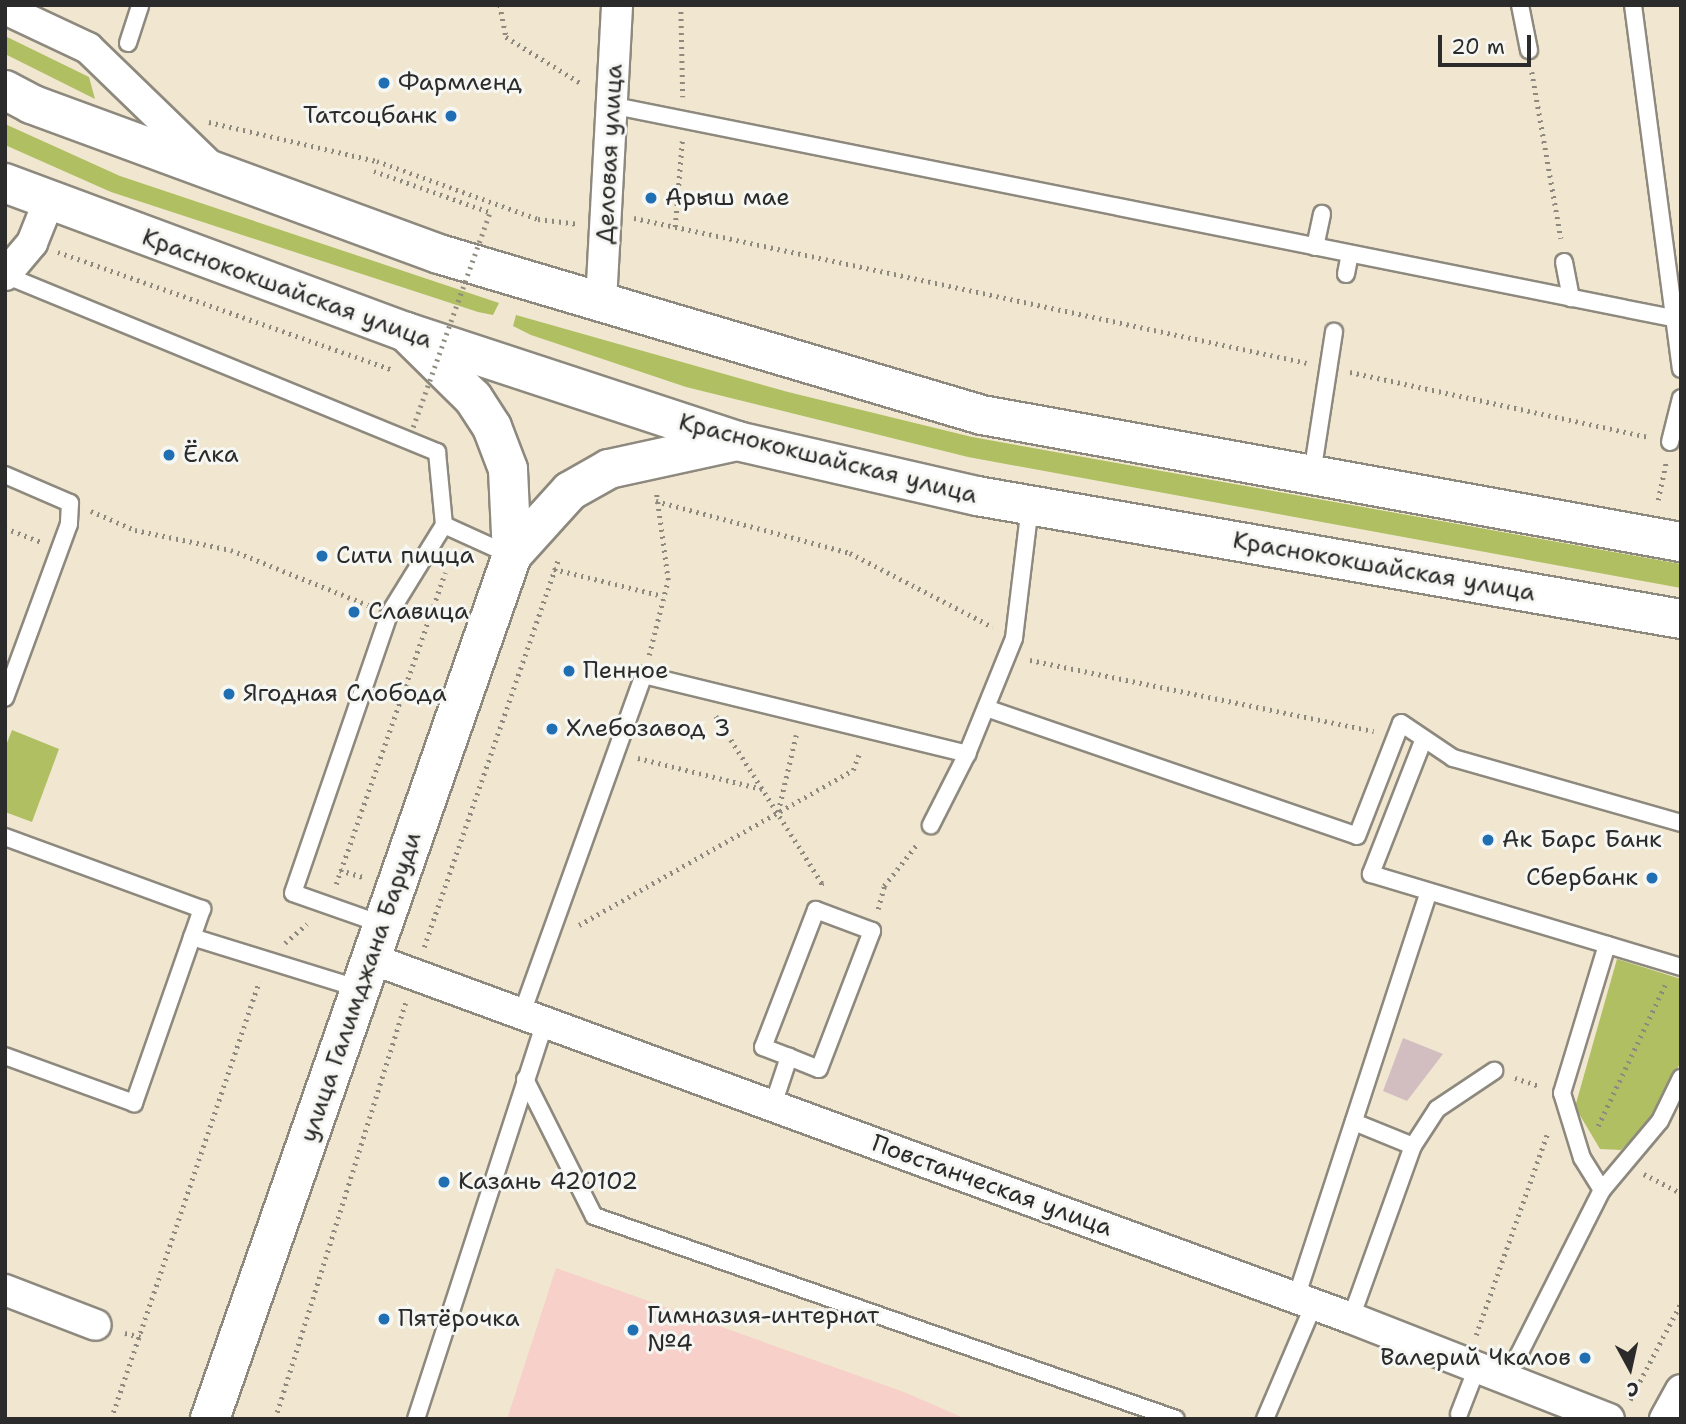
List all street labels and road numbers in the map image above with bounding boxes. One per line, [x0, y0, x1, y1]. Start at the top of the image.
street label: Деловая улица [591, 63, 629, 245]
street label: Краснококшайская улица [138, 223, 436, 355]
street label: Краснококшайская улица [676, 408, 980, 510]
street label: Краснококшайская улица [1230, 526, 1538, 608]
street label: улица Галимджана Баруди [294, 828, 428, 1146]
street label: Повстанческая улица [868, 1129, 1116, 1243]

